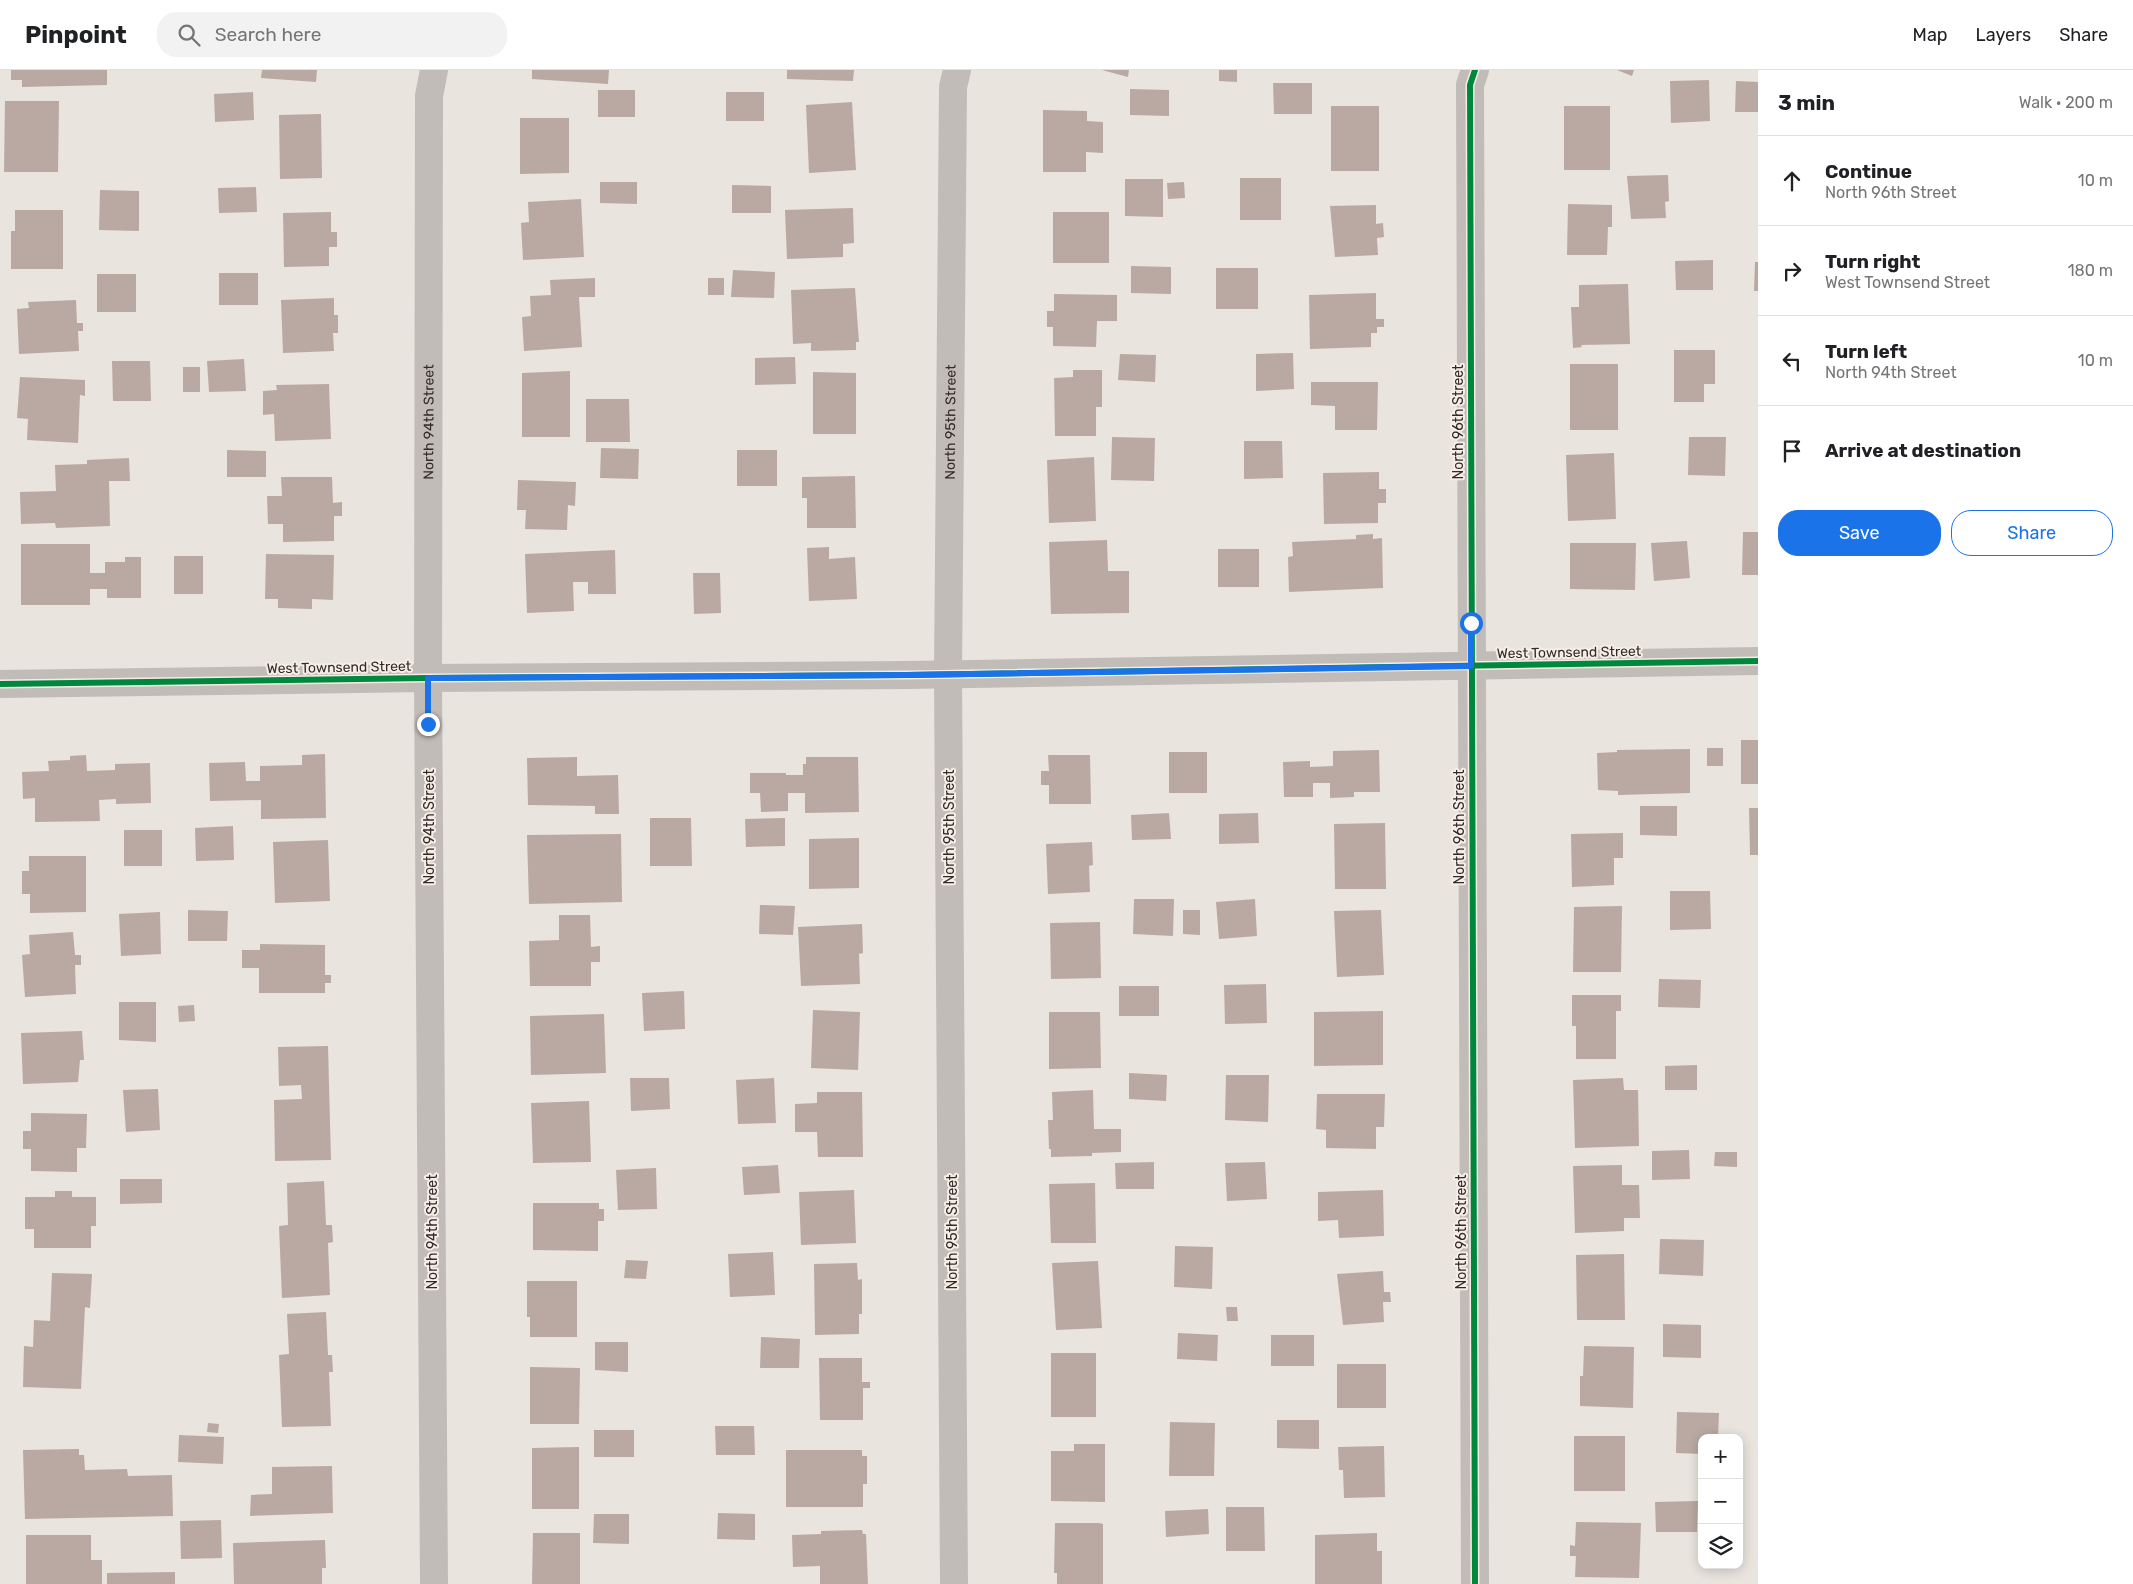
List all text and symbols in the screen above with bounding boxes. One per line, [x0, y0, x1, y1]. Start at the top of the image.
search box [157, 12, 507, 57]
text: Pinpoint [25, 21, 127, 49]
icon: search [175, 21, 203, 49]
text: Search here [215, 23, 321, 46]
text: Map [1913, 24, 1948, 46]
text: Layers [1976, 24, 2031, 46]
text: Share [2059, 24, 2108, 46]
text: 3 min [1778, 90, 1835, 115]
text: Walk · 200 m [2019, 93, 2113, 112]
text: Continue [1825, 160, 1912, 183]
icon: ahead [1778, 167, 1806, 195]
text: 10 m [2078, 171, 2113, 190]
text: North 96th Street [1825, 183, 1956, 202]
text: Turn right [1825, 250, 1920, 273]
icon: right [1778, 257, 1806, 285]
text: 180 m [2068, 261, 2113, 280]
text: West Townsend Street [1825, 273, 1990, 292]
text: Turn left [1825, 340, 1907, 363]
icon: left [1778, 347, 1806, 375]
text: 10 m [2078, 351, 2113, 370]
text: North 94th Street [1825, 363, 1957, 382]
street label: North 94th Street [420, 364, 438, 480]
street label: North 95th Street [942, 364, 960, 480]
street label: North 96th Street [1450, 364, 1467, 480]
icon: arrive [1778, 437, 1806, 465]
text: Arrive at destination [1825, 439, 2021, 462]
button: Save [1778, 510, 1941, 556]
button: Share [1951, 510, 2113, 556]
route start [1460, 612, 1483, 635]
street label: West Townsend Street [1497, 643, 1642, 662]
street label: West Townsend Street [267, 658, 412, 677]
route end [417, 713, 440, 736]
street label: North 94th Street [421, 769, 438, 885]
street label: North 95th Street [941, 769, 958, 885]
street label: North 96th Street [1451, 769, 1468, 885]
street label: North 94th Street [424, 1174, 441, 1290]
street label: North 95th Street [944, 1174, 961, 1290]
street label: North 96th Street [1453, 1174, 1470, 1290]
map controls [1698, 1434, 1743, 1569]
button: + [1698, 1434, 1743, 1479]
button: − [1698, 1479, 1743, 1524]
button: layers [1698, 1524, 1743, 1569]

